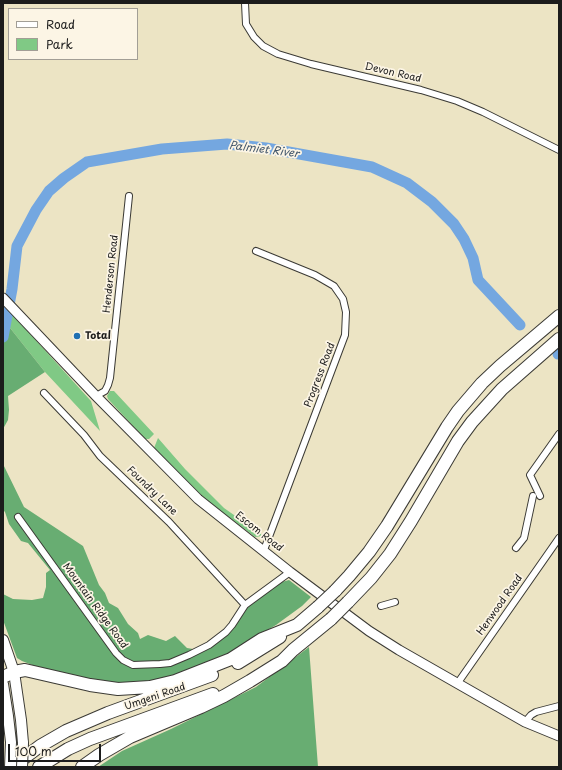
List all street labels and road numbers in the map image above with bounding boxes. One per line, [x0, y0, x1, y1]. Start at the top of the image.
street label: Devon Road [364, 61, 422, 85]
street label: Henderson Road [101, 234, 121, 314]
street label: Progress Road [302, 341, 338, 409]
street label: Foundry Lane [124, 464, 180, 518]
street label: Escom Road [233, 510, 285, 554]
street label: Mountain Ridge Road [60, 561, 130, 651]
street label: Henwood Road [475, 572, 525, 638]
street label: Umgeni Road [123, 681, 187, 713]

